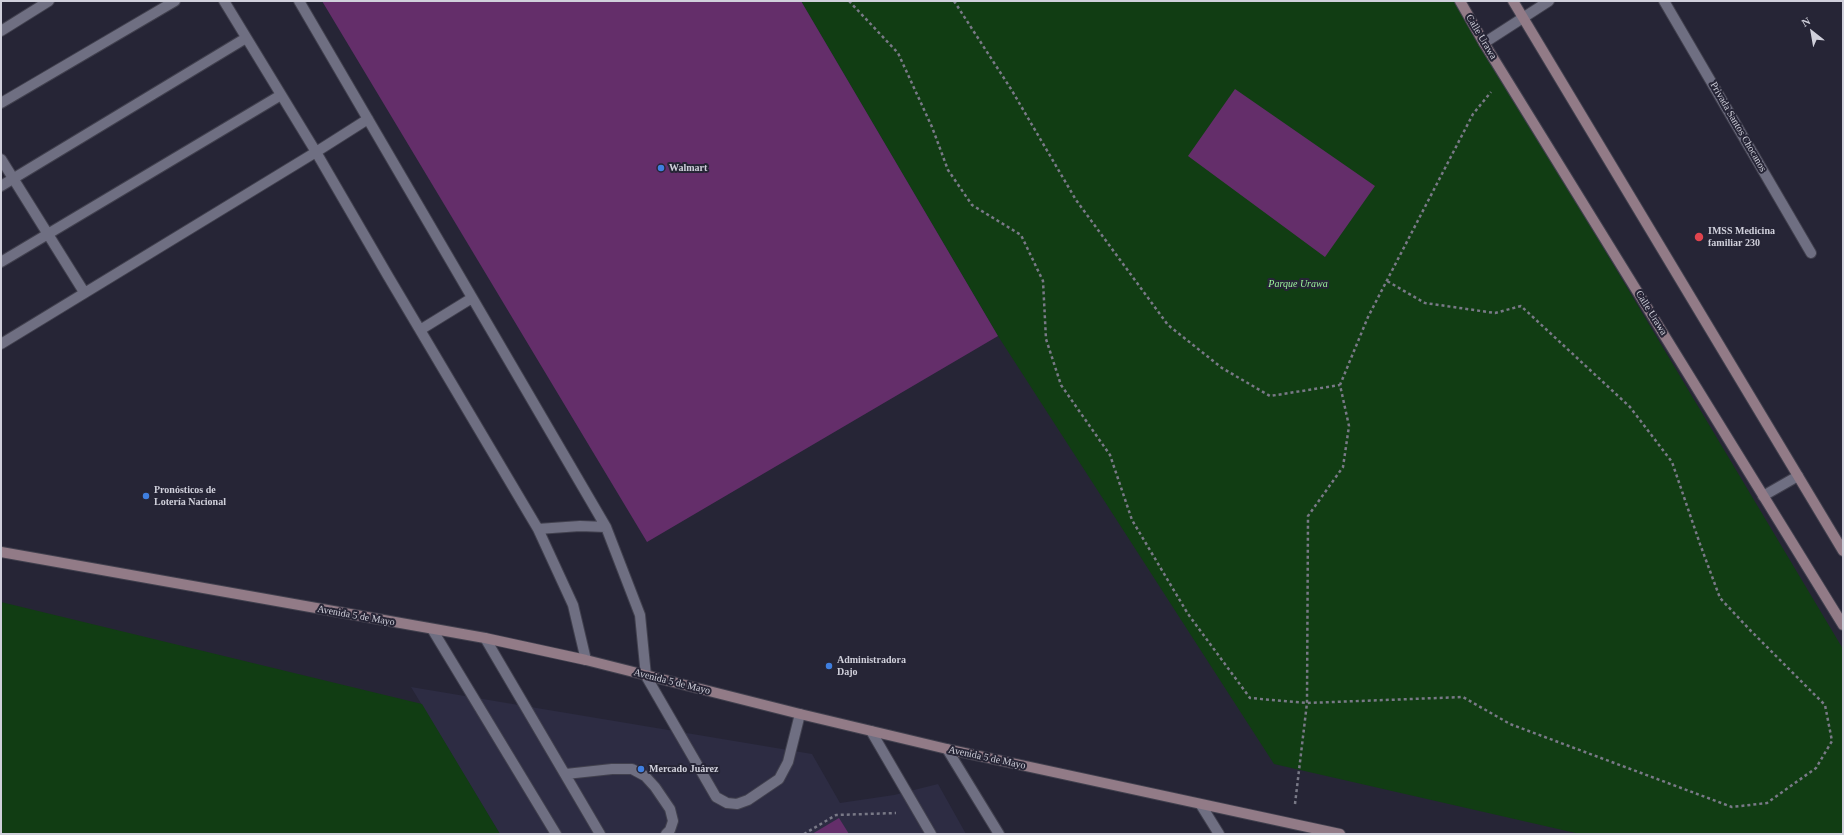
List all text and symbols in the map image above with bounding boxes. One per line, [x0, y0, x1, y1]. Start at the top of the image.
street label: Calle Urawa [1463, 12, 1499, 62]
north arrow [1792, 12, 1832, 52]
text: N [1799, 15, 1812, 29]
street label: Privada Santos Chocanos [1707, 80, 1769, 174]
place label: Walmart [669, 162, 707, 174]
marker: Walmart [656, 163, 666, 173]
place label: IMSS Medicina familiar 230 [1708, 225, 1775, 248]
marker: IMSS Medicina familiar 230 [1693, 231, 1705, 243]
park label: Parque Urawa [1268, 278, 1328, 290]
street label: Calle Urawa [1633, 289, 1669, 337]
place label: Pronósticos de Lotería Nacional [154, 484, 226, 508]
marker: Pronósticos de Lotería Nacional [141, 491, 151, 501]
street label: Avenida 5 de Mayo [316, 603, 396, 629]
place label: Administradora Dajo [837, 654, 906, 678]
marker: Administradora Dajo [824, 661, 834, 671]
street label: Avenida 5 de Mayo [633, 667, 711, 697]
street label: Avenida 5 de Mayo [947, 744, 1027, 772]
place label: Mercado Juárez [649, 763, 718, 775]
marker: Mercado Juárez [636, 764, 646, 774]

